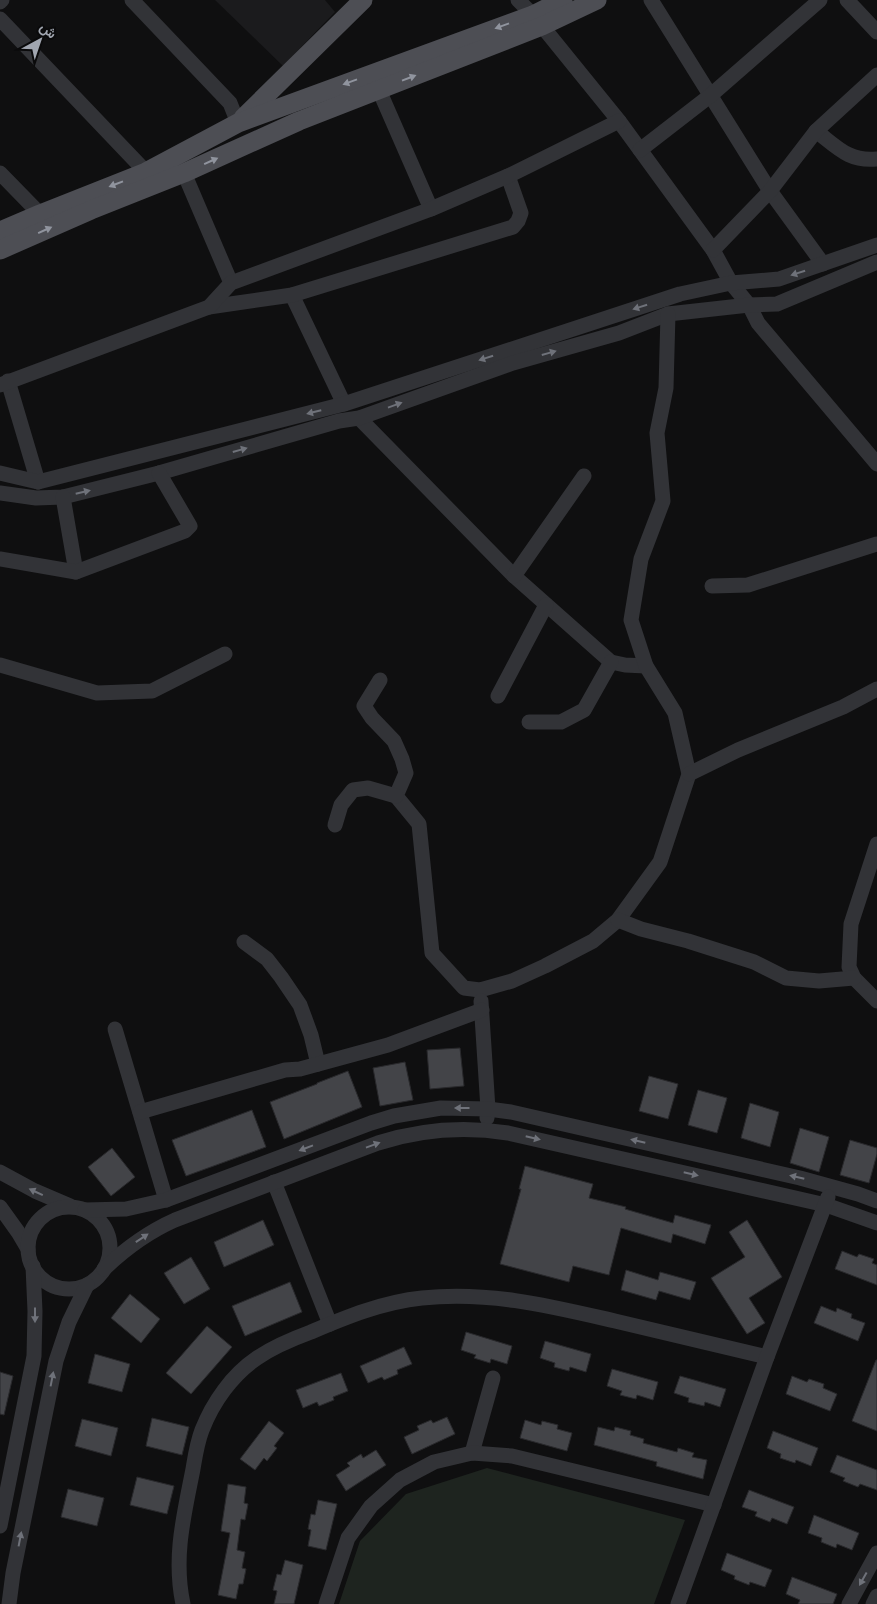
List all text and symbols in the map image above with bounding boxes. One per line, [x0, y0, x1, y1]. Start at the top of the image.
north arrow [15, 15, 65, 65]
text: ش [36, 19, 60, 42]
one-way arrow [495, 23, 510, 30]
one-way arrow [402, 74, 417, 82]
one-way arrow [342, 78, 357, 86]
one-way arrow [204, 156, 218, 164]
one-way arrow [108, 180, 123, 188]
one-way arrow [38, 226, 52, 234]
one-way arrow [790, 269, 805, 277]
one-way arrow [632, 303, 647, 311]
one-way arrow [542, 348, 557, 356]
one-way arrow [478, 355, 493, 362]
one-way arrow [388, 401, 403, 408]
one-way arrow [307, 408, 322, 416]
one-way arrow [232, 445, 247, 453]
one-way arrow [75, 488, 90, 496]
one-way arrow [454, 1104, 470, 1112]
one-way arrow [525, 1134, 540, 1142]
one-way arrow [631, 1137, 646, 1145]
one-way arrow [366, 1141, 381, 1149]
one-way arrow [298, 1144, 313, 1152]
one-way arrow [684, 1170, 699, 1178]
one-way arrow [789, 1173, 804, 1181]
one-way arrow [29, 1187, 43, 1195]
one-way arrow [135, 1233, 148, 1243]
one-way arrow [31, 1307, 39, 1323]
one-way arrow [48, 1372, 56, 1387]
one-way arrow [16, 1531, 24, 1546]
one-way arrow [859, 1571, 867, 1586]

